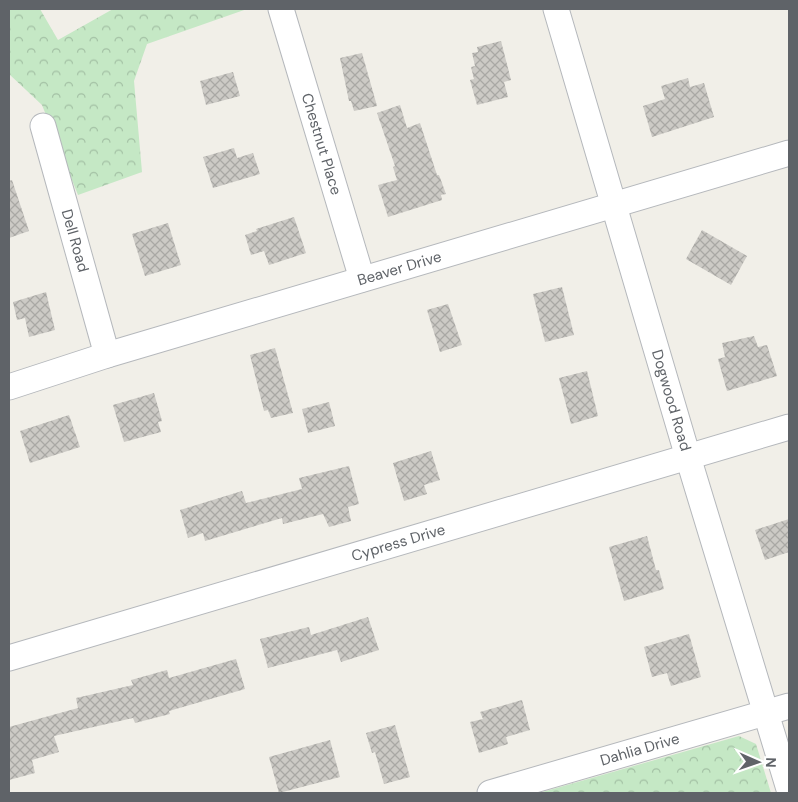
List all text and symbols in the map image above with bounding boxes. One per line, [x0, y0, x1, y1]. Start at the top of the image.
street label: Chestnut Place [297, 91, 346, 197]
street label: Dell Road [57, 207, 93, 274]
street label: Beaver Drive [355, 247, 444, 290]
street label: Dogwood Road [647, 347, 696, 453]
street label: Cypress Drive [349, 519, 448, 566]
street label: Dahlia Drive [598, 728, 682, 770]
north arrow [733, 737, 783, 787]
text: N [762, 757, 780, 768]

